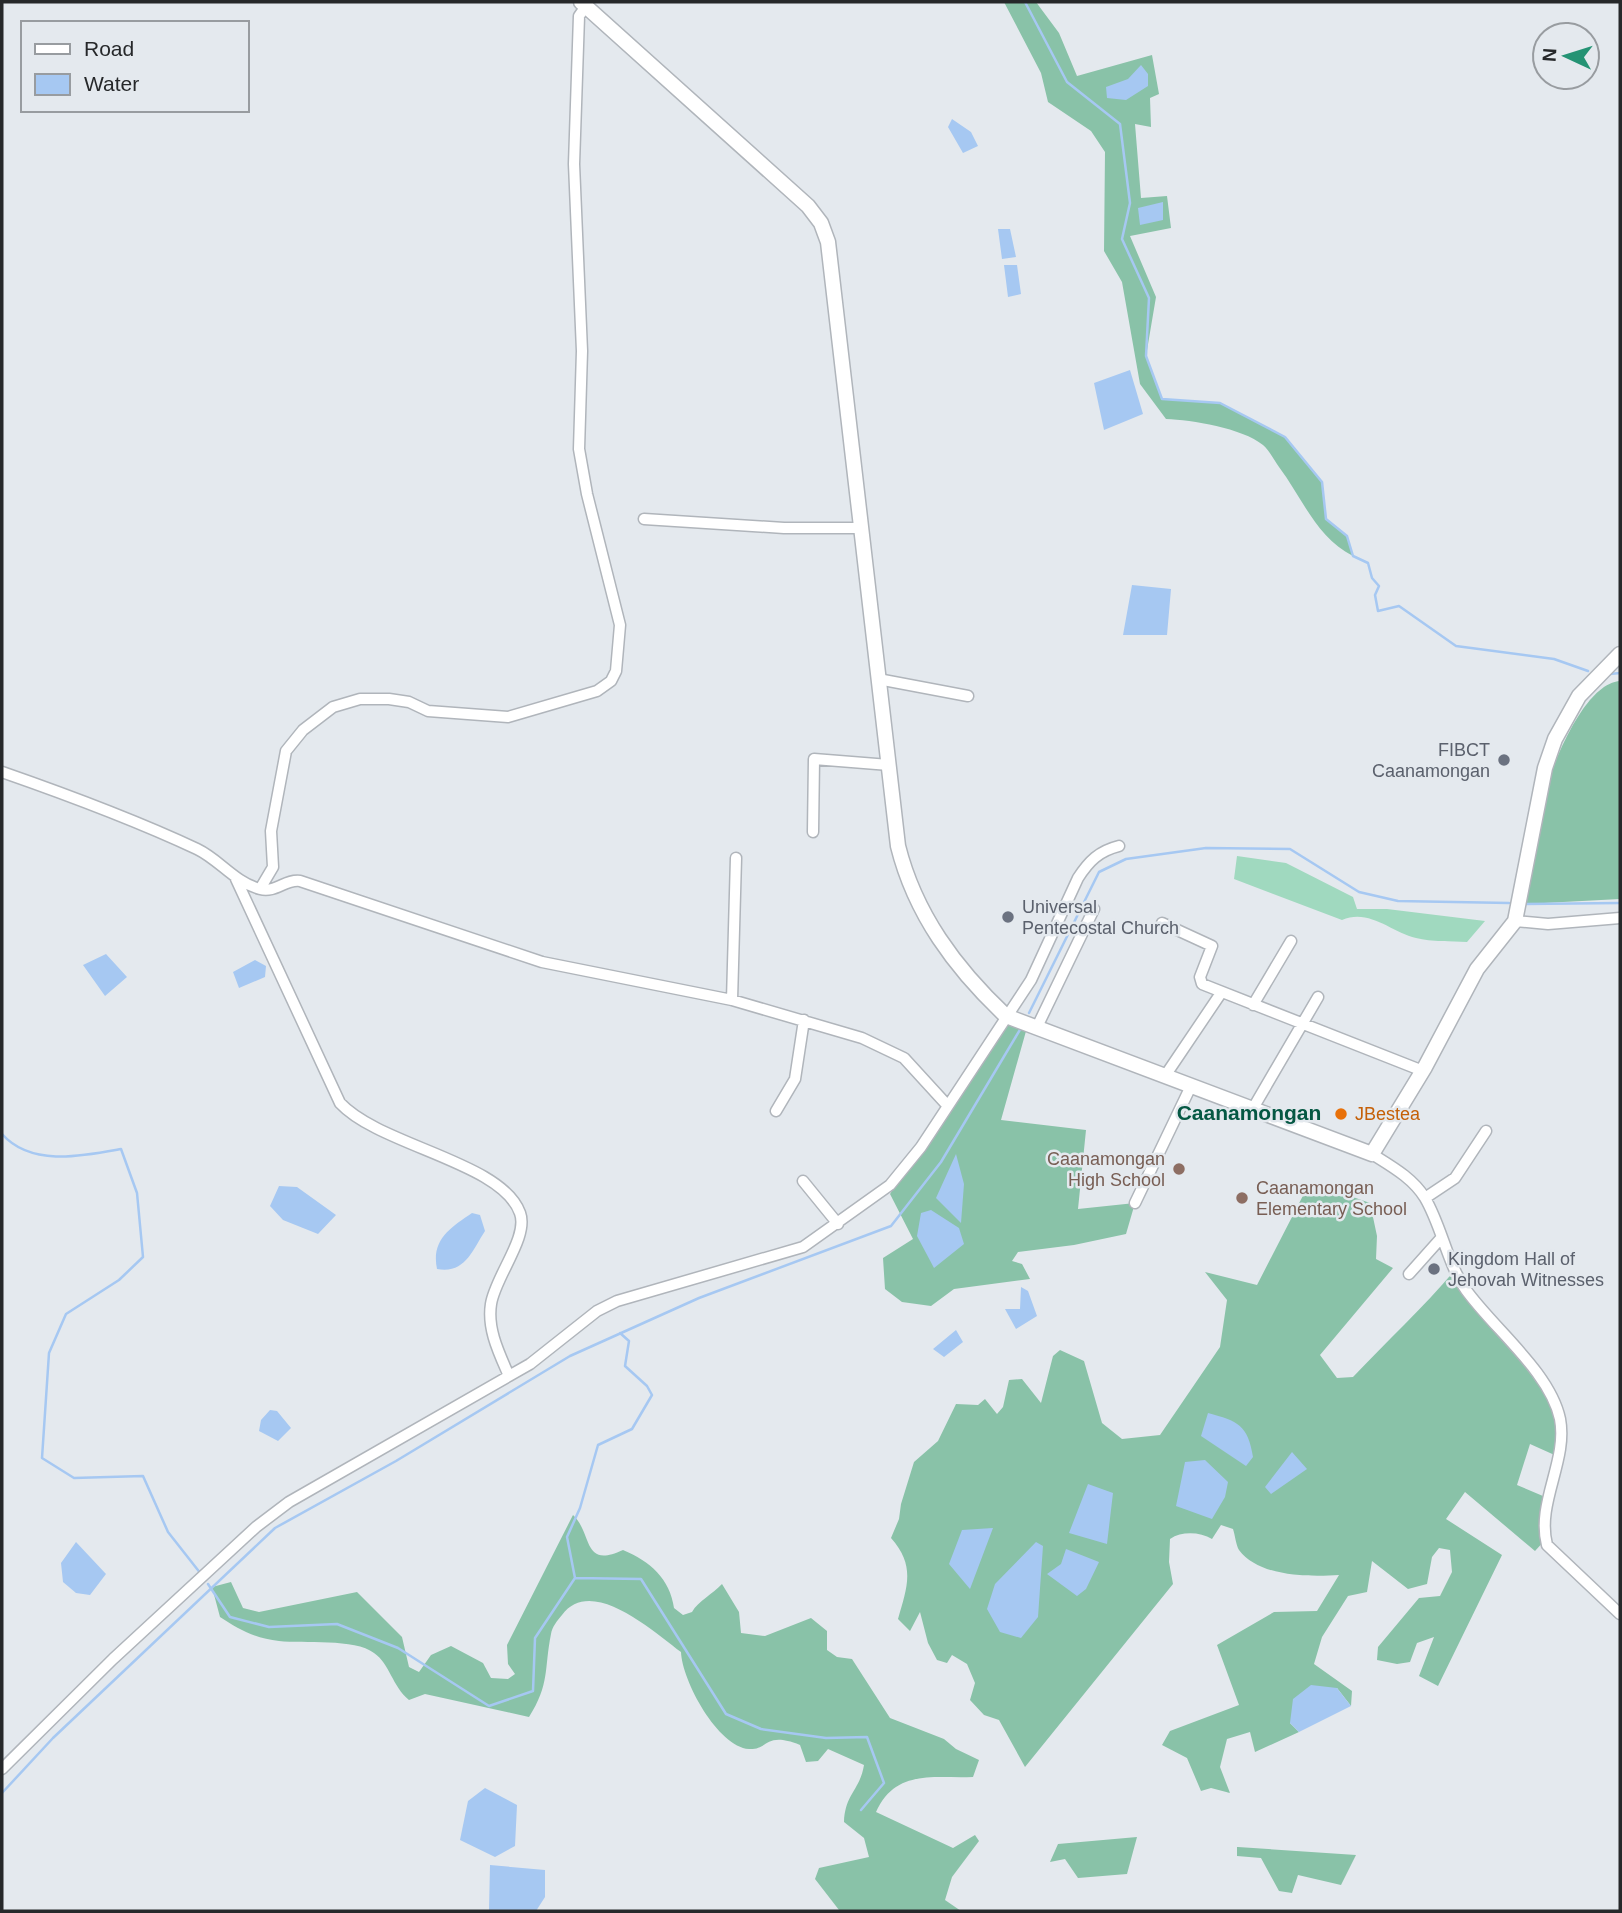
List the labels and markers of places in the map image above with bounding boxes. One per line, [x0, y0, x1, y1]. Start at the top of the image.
place label: FIBCT Caanamongan [1372, 740, 1490, 781]
marker: FIBCT Caanamongan [1496, 752, 1512, 768]
place label: Universal Pentecostal Church [1022, 897, 1179, 938]
marker: Universal Pentecostal Church [1000, 909, 1016, 925]
place label: JBestea [1355, 1104, 1421, 1124]
marker: JBestea [1333, 1106, 1349, 1122]
place label: Caanamongan High School [1047, 1149, 1165, 1190]
marker: Caanamongan High School [1171, 1161, 1187, 1177]
place label: Caanamongan Elementary School [1256, 1178, 1407, 1219]
marker: Caanamongan Elementary School [1234, 1190, 1250, 1206]
place label: Kingdom Hall of Jehovah Witnesses [1448, 1249, 1604, 1290]
marker: Kingdom Hall of Jehovah Witnesses [1426, 1261, 1442, 1277]

